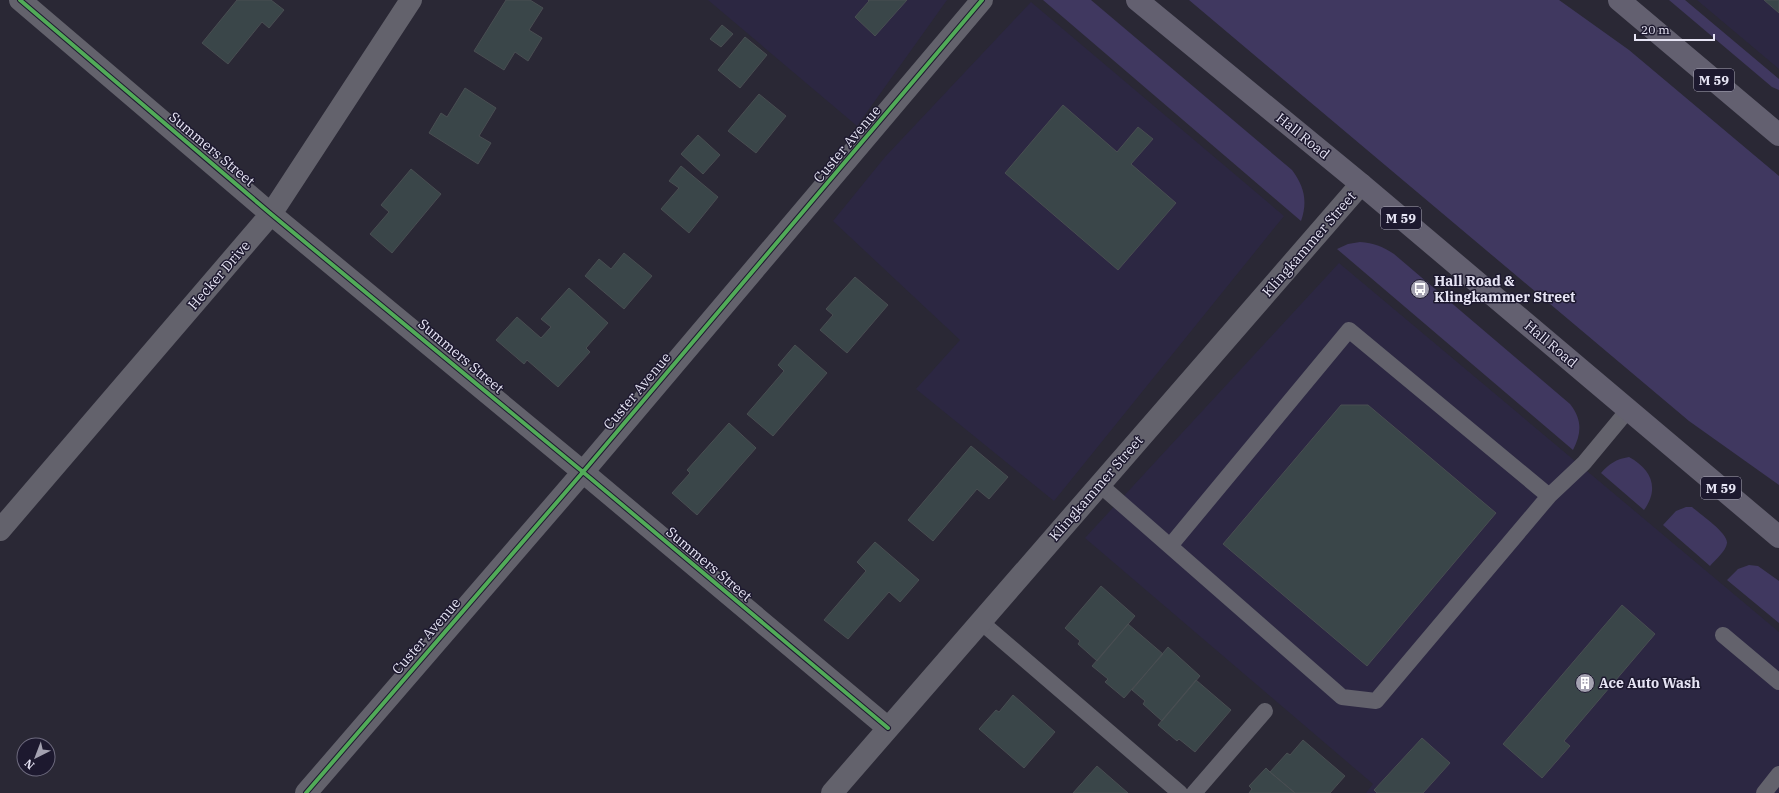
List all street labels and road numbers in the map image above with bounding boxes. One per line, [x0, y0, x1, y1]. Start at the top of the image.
road number: M 59 [1694, 69, 1734, 91]
street label: Custer Avenue [809, 102, 885, 186]
street label: Summers Street [165, 108, 259, 190]
street label: Hall Road [1273, 109, 1334, 163]
street label: Klingkammer Street [1258, 188, 1360, 300]
road number: M 59 [1381, 207, 1421, 229]
street label: Hecker Drive [184, 237, 254, 313]
street label: Summers Street [414, 315, 508, 397]
street label: Hall Road [1521, 317, 1582, 372]
street label: Custer Avenue [599, 349, 675, 433]
street label: Klingkammer Street [1045, 432, 1147, 544]
road number: M 59 [1701, 477, 1741, 499]
street label: Summers Street [662, 523, 756, 605]
street label: Custer Avenue [388, 594, 464, 678]

